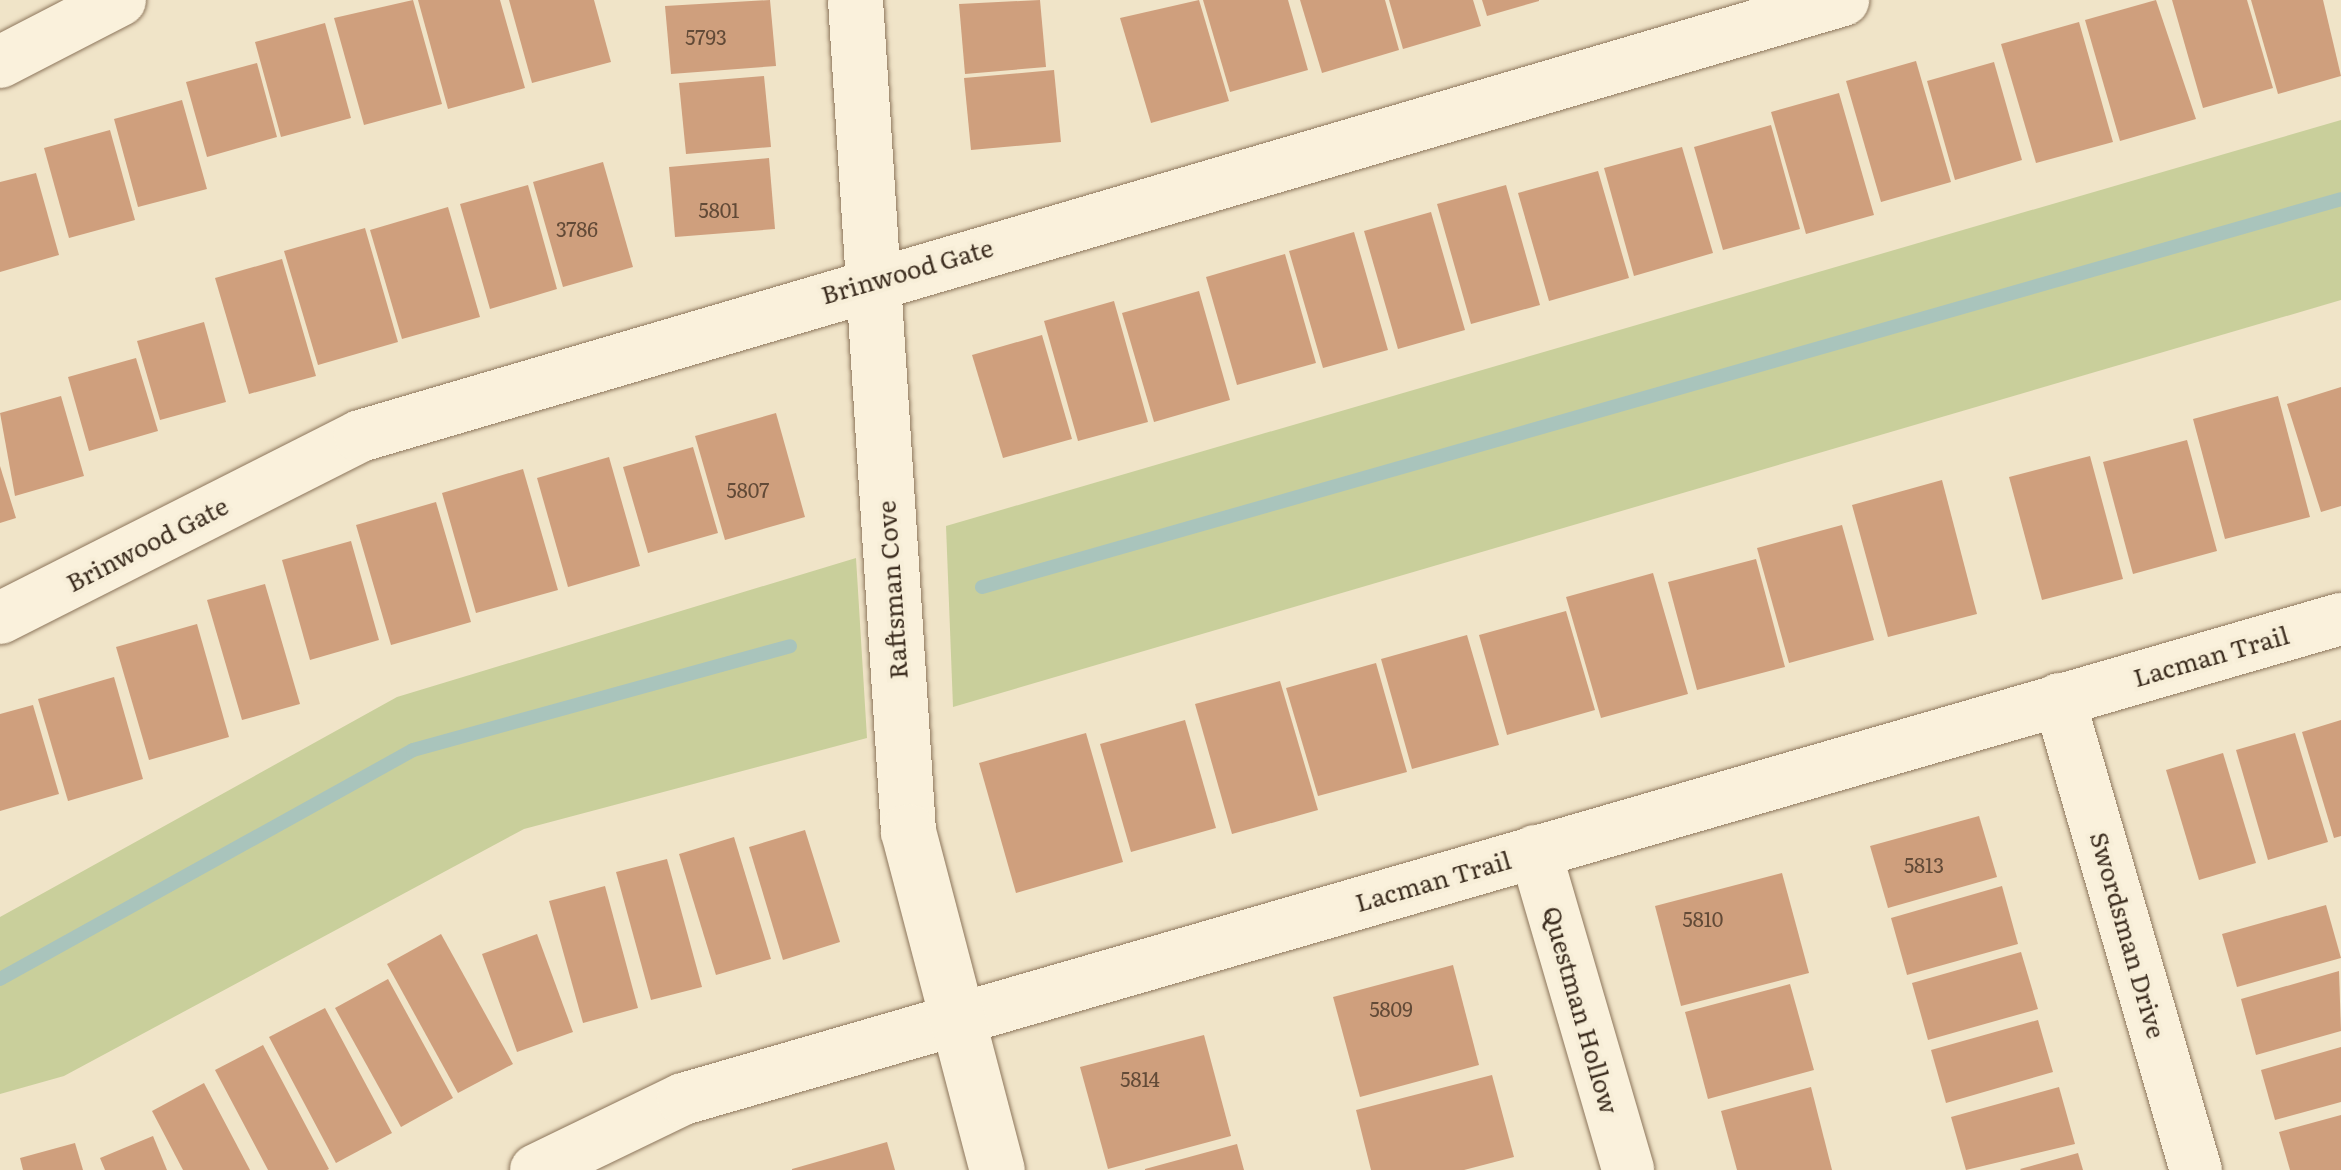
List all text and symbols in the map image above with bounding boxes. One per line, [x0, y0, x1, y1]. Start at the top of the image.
house number: 5793 [685, 24, 727, 48]
house number: 5801 [699, 197, 739, 221]
house number: 3786 [556, 216, 598, 240]
street label: Brinwood Gate [818, 232, 996, 310]
house number: 5807 [727, 477, 769, 501]
street label: Brinwood Gate [61, 490, 233, 598]
street label: Raftsman Cove [871, 500, 913, 680]
street label: Lacman Trail [2130, 619, 2292, 693]
street label: Swordsman Drive [2084, 828, 2172, 1042]
street label: Lacman Trail [1352, 844, 1514, 918]
house number: 5813 [1904, 852, 1944, 876]
street label: Questman Hollow [1537, 903, 1625, 1117]
house number: 5810 [1683, 906, 1723, 930]
house number: 5809 [1369, 996, 1413, 1020]
house number: 5814 [1120, 1066, 1160, 1090]

